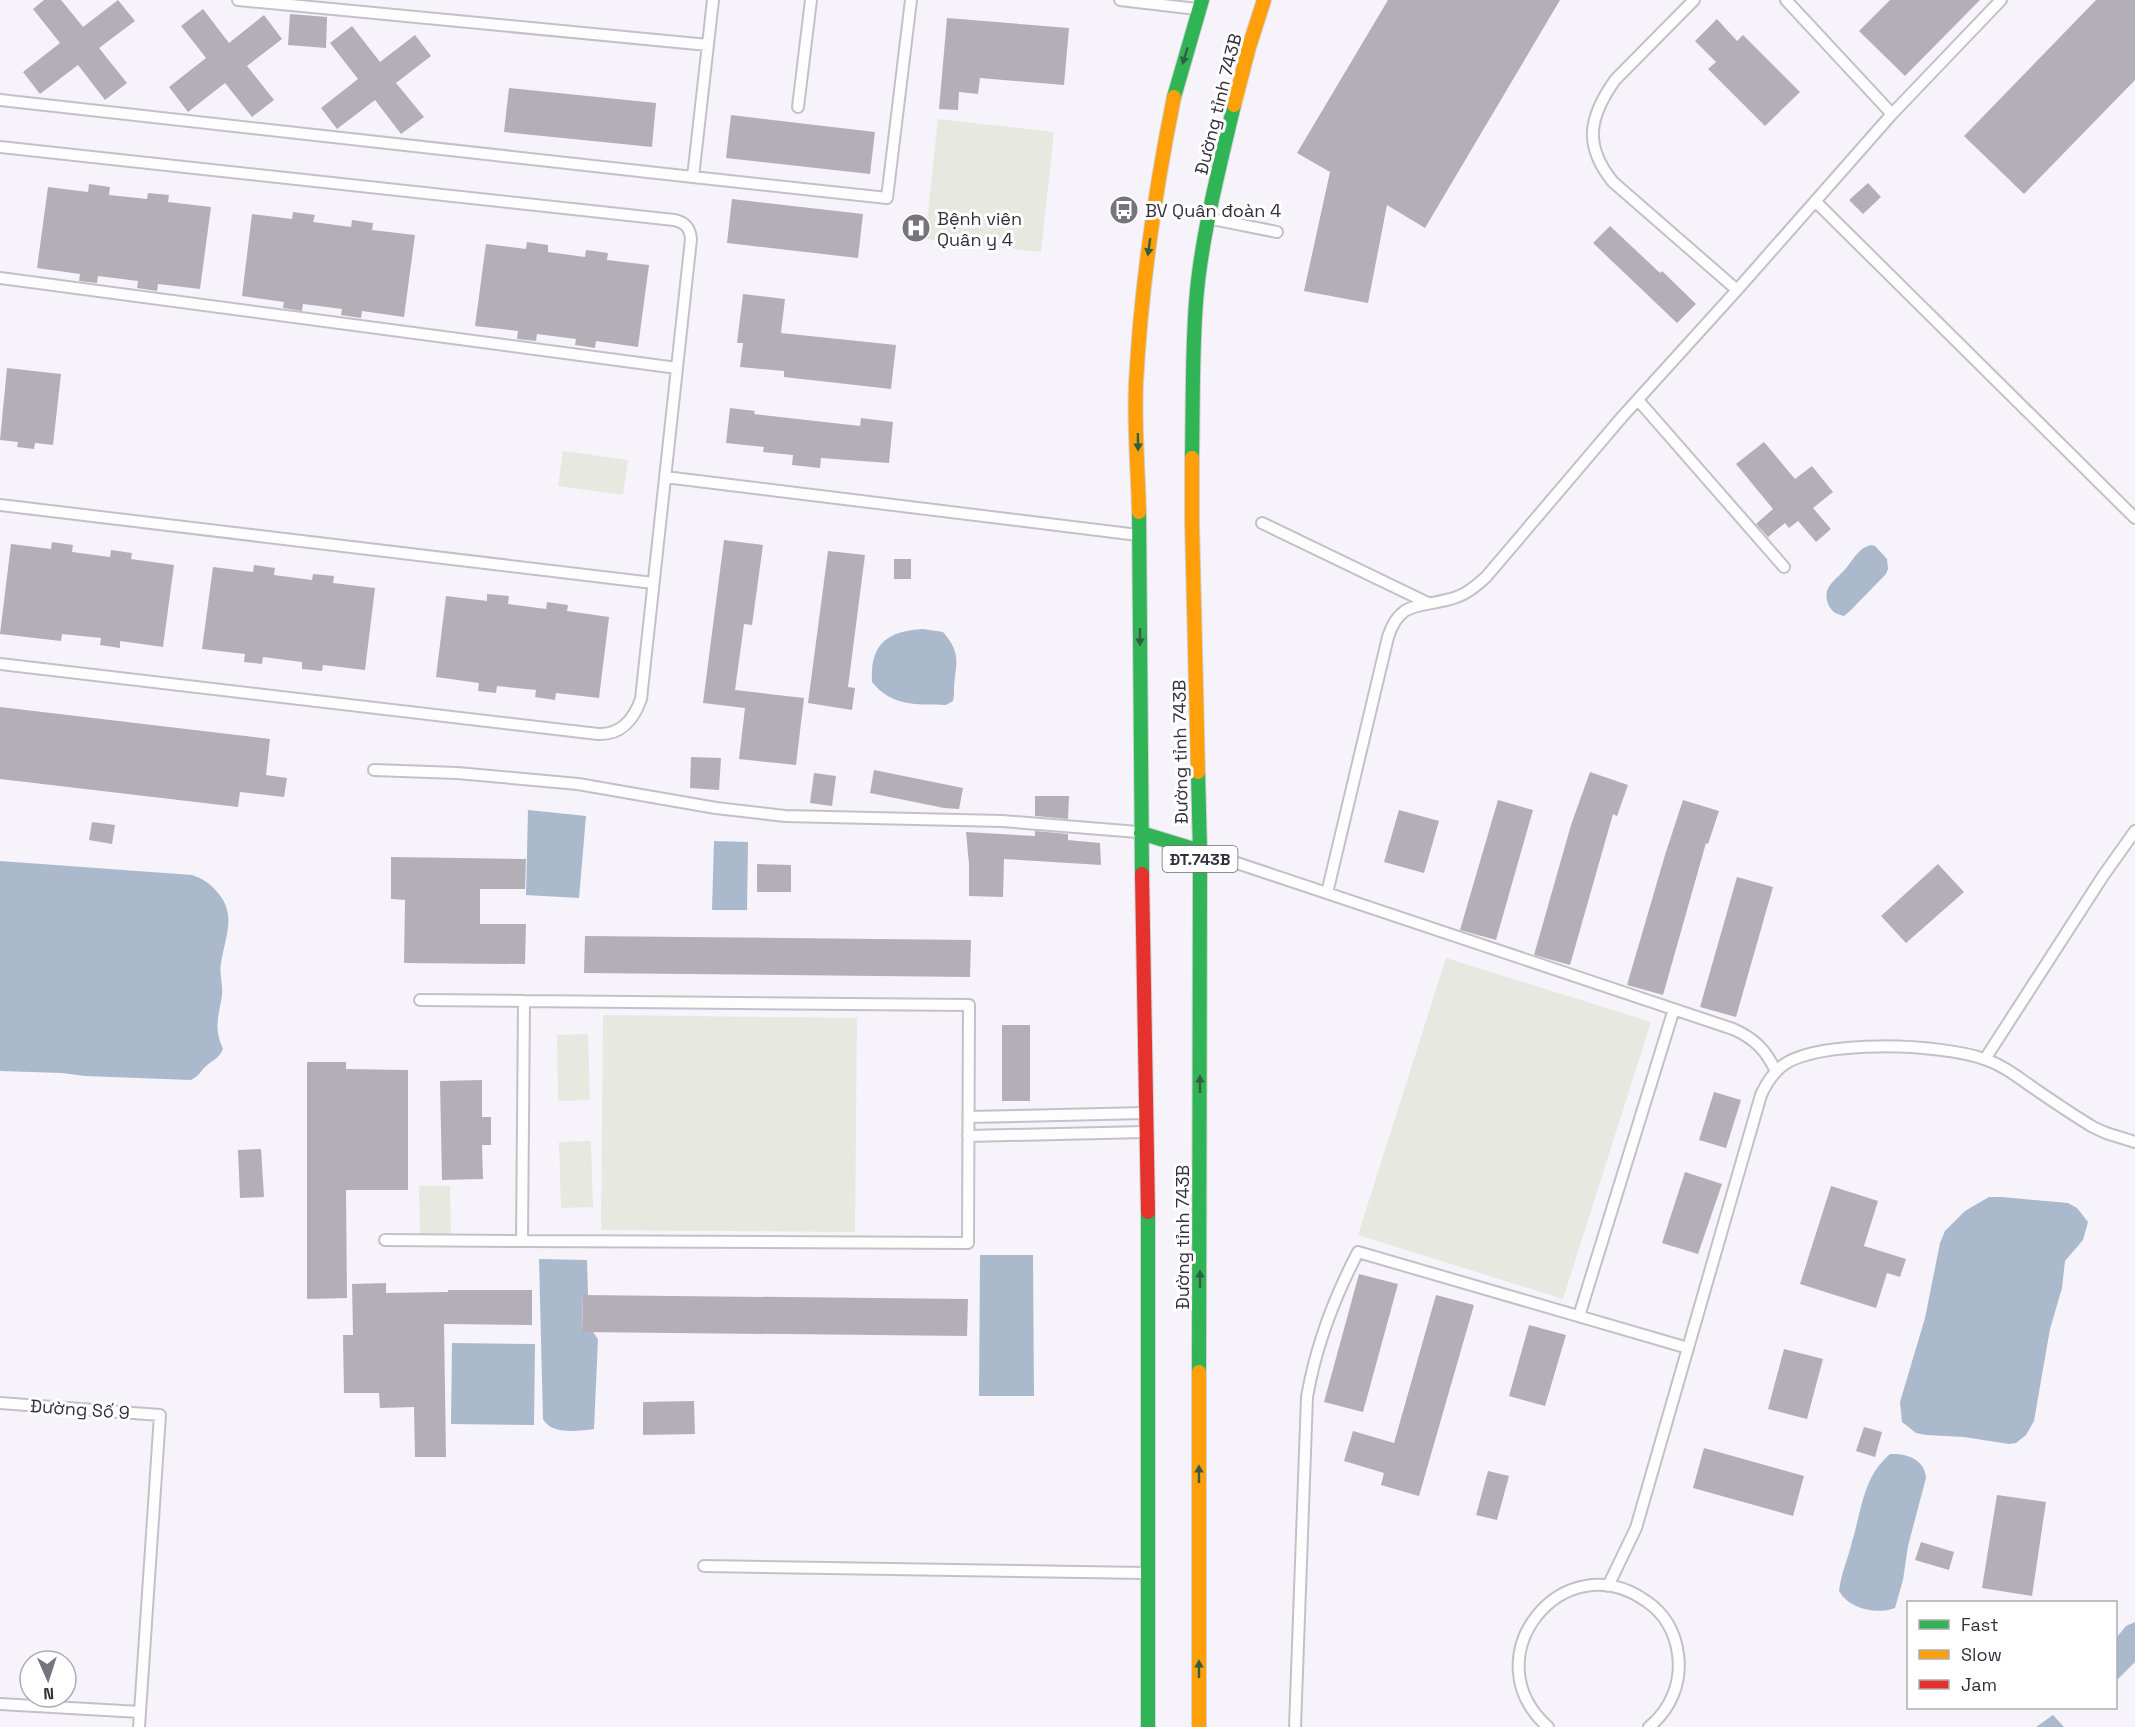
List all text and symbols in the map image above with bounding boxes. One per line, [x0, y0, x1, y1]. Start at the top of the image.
street label: Đường tỉnh 743B [1189, 31, 1247, 177]
one-way arrow [1180, 47, 1189, 65]
bus stop icon: BV Quân đoàn 4 [1108, 194, 1140, 226]
place label: BV Quân đoàn 4 [1145, 199, 1281, 222]
place label: Bệnh viên Quân y 4 [937, 207, 1022, 251]
hospital icon: Bệnh viên Quân y 4 [900, 212, 932, 244]
one-way arrow [1144, 238, 1153, 257]
one-way arrow [1133, 432, 1142, 451]
one-way arrow [1135, 627, 1145, 646]
street label: Đường tỉnh 743B [1167, 680, 1193, 824]
road number: ĐT.743B [1162, 846, 1238, 872]
one-way arrow [1195, 1074, 1205, 1093]
street label: Đường tỉnh 743B [1171, 1165, 1194, 1309]
one-way arrow [1195, 1269, 1205, 1288]
street label: Đường Số 9 [29, 1394, 131, 1424]
one-way arrow [1194, 1464, 1204, 1483]
legend [1907, 1601, 2117, 1709]
text: Fast [1961, 1613, 1998, 1636]
text: Slow [1961, 1643, 2002, 1666]
north arrow [18, 1649, 78, 1709]
one-way arrow [1194, 1659, 1204, 1678]
text: Jam [1961, 1673, 1997, 1696]
text: N [43, 1683, 55, 1704]

